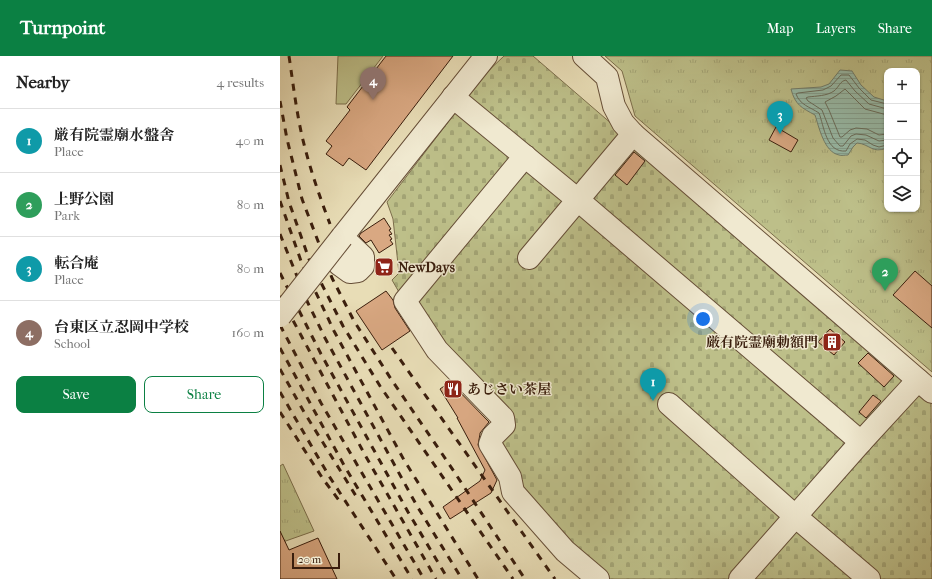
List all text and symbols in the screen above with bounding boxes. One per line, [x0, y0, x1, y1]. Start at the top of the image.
text: Turnpoint [20, 17, 105, 39]
text: Map [767, 20, 794, 37]
text: Layers [816, 20, 856, 37]
text: Share [878, 20, 912, 37]
pin: 4 [360, 67, 386, 100]
map controls [884, 68, 920, 212]
button: + [884, 68, 920, 104]
text: Nearby [16, 72, 70, 92]
text: 4 results [217, 75, 264, 90]
pin: 3 [767, 101, 793, 134]
button: − [884, 104, 920, 140]
text: 厳有院霊廟水盤舎 [54, 126, 174, 144]
text: 1 [27, 133, 31, 148]
text: 40 m [236, 133, 264, 148]
button: locate [884, 140, 920, 176]
text: Place [54, 144, 84, 159]
button: layers [884, 176, 920, 212]
text: 上野公園 [54, 190, 114, 208]
text: 2 [26, 197, 32, 212]
text: 80 m [237, 197, 264, 212]
text: Park [54, 208, 80, 223]
text: 転合庵 [54, 254, 99, 272]
supermarket icon: NewDays [373, 256, 395, 278]
pin: 2 [872, 258, 898, 291]
place label: NewDays [398, 259, 456, 276]
text: 3 [26, 261, 32, 276]
text: 80 m [237, 261, 264, 276]
text: Place [54, 272, 84, 287]
your location [693, 309, 713, 329]
text: 台東区立忍岡中学校 [54, 318, 189, 336]
text: 4 [25, 325, 33, 340]
text: 160 m [232, 325, 264, 340]
building icon: 厳有院霊廟勅額門 [821, 331, 843, 353]
place label: 厳有院霊廟勅額門 [706, 334, 818, 351]
text: School [54, 336, 90, 351]
pin: 1 [640, 368, 666, 401]
button: Save [16, 376, 136, 413]
button: Share [144, 376, 264, 413]
restaurant icon: あじさい茶屋 [442, 378, 464, 400]
place label: あじさい茶屋 [467, 381, 551, 398]
scale bar [292, 551, 340, 570]
text: 20 m [298, 553, 321, 566]

